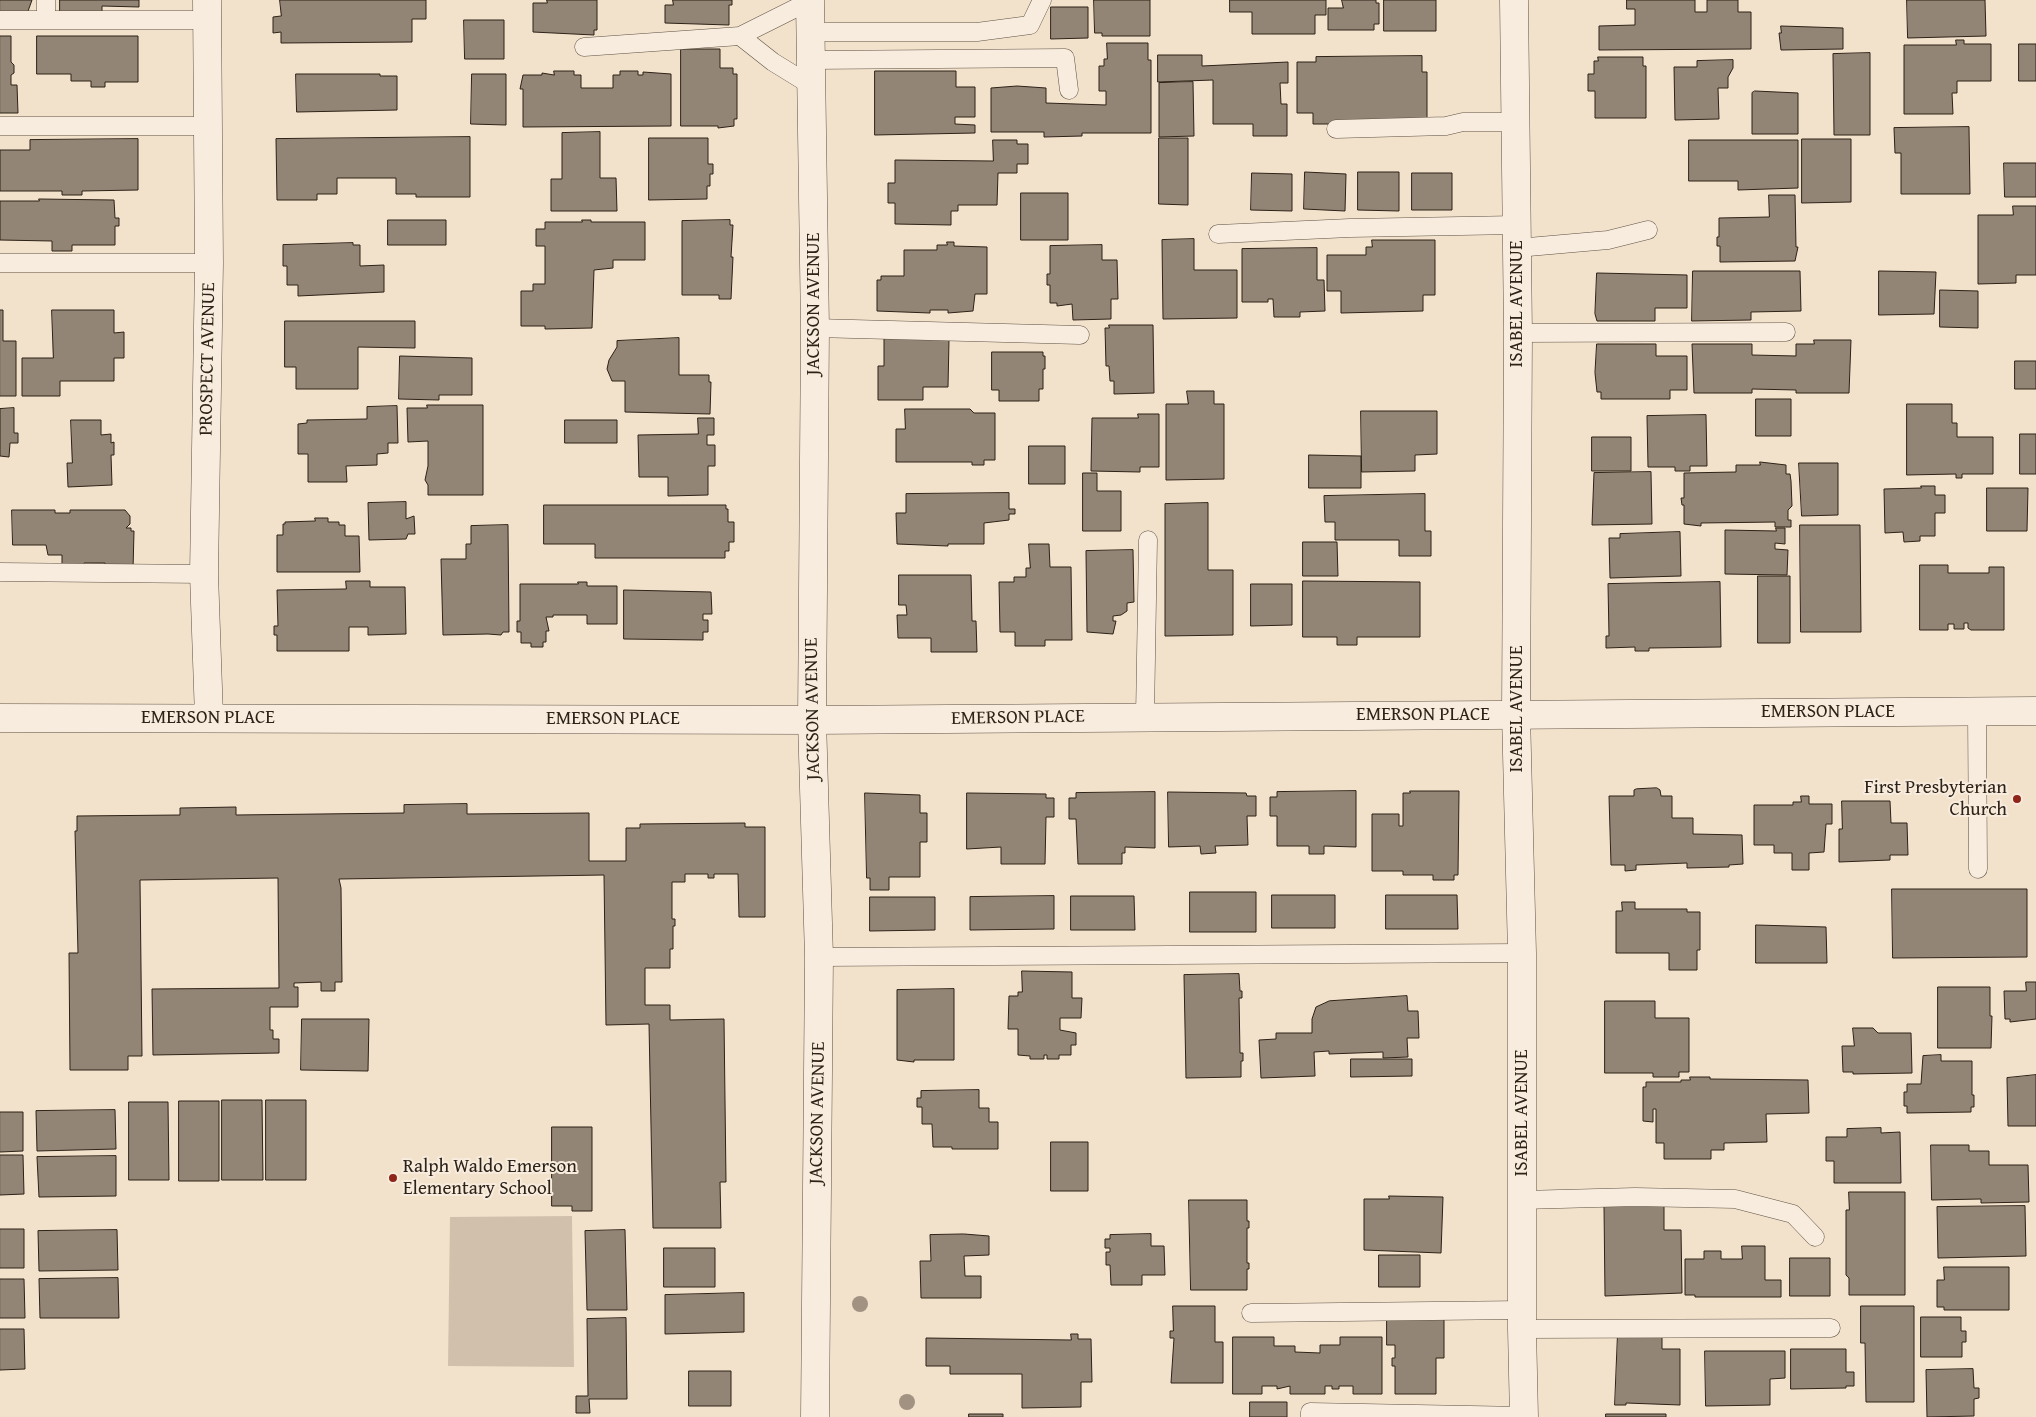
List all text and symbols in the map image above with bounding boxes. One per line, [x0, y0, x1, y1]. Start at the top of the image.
street label: JACKSON AVENUE [803, 233, 825, 375]
street label: ISABEL AVENUE [1506, 240, 1528, 368]
street label: PROSPECT AVENUE [195, 282, 221, 436]
street label: JACKSON AVENUE [800, 637, 826, 781]
street label: ISABEL AVENUE [1506, 645, 1528, 773]
street label: EMERSON PLACE [1761, 701, 1895, 723]
street label: EMERSON PLACE [1356, 704, 1490, 726]
street label: EMERSON PLACE [951, 705, 1085, 731]
street label: EMERSON PLACE [141, 707, 275, 729]
street label: EMERSON PLACE [546, 708, 680, 730]
place label: First Presbyterian Church [1864, 777, 2007, 821]
marker: First Presbyterian Church [2011, 793, 2023, 805]
street label: JACKSON AVENUE [805, 1041, 831, 1185]
street label: ISABEL AVENUE [1511, 1049, 1533, 1177]
place label: Ralph Waldo Emerson Elementary School [403, 1156, 577, 1200]
marker: Ralph Waldo Emerson Elementary School [387, 1172, 399, 1184]

